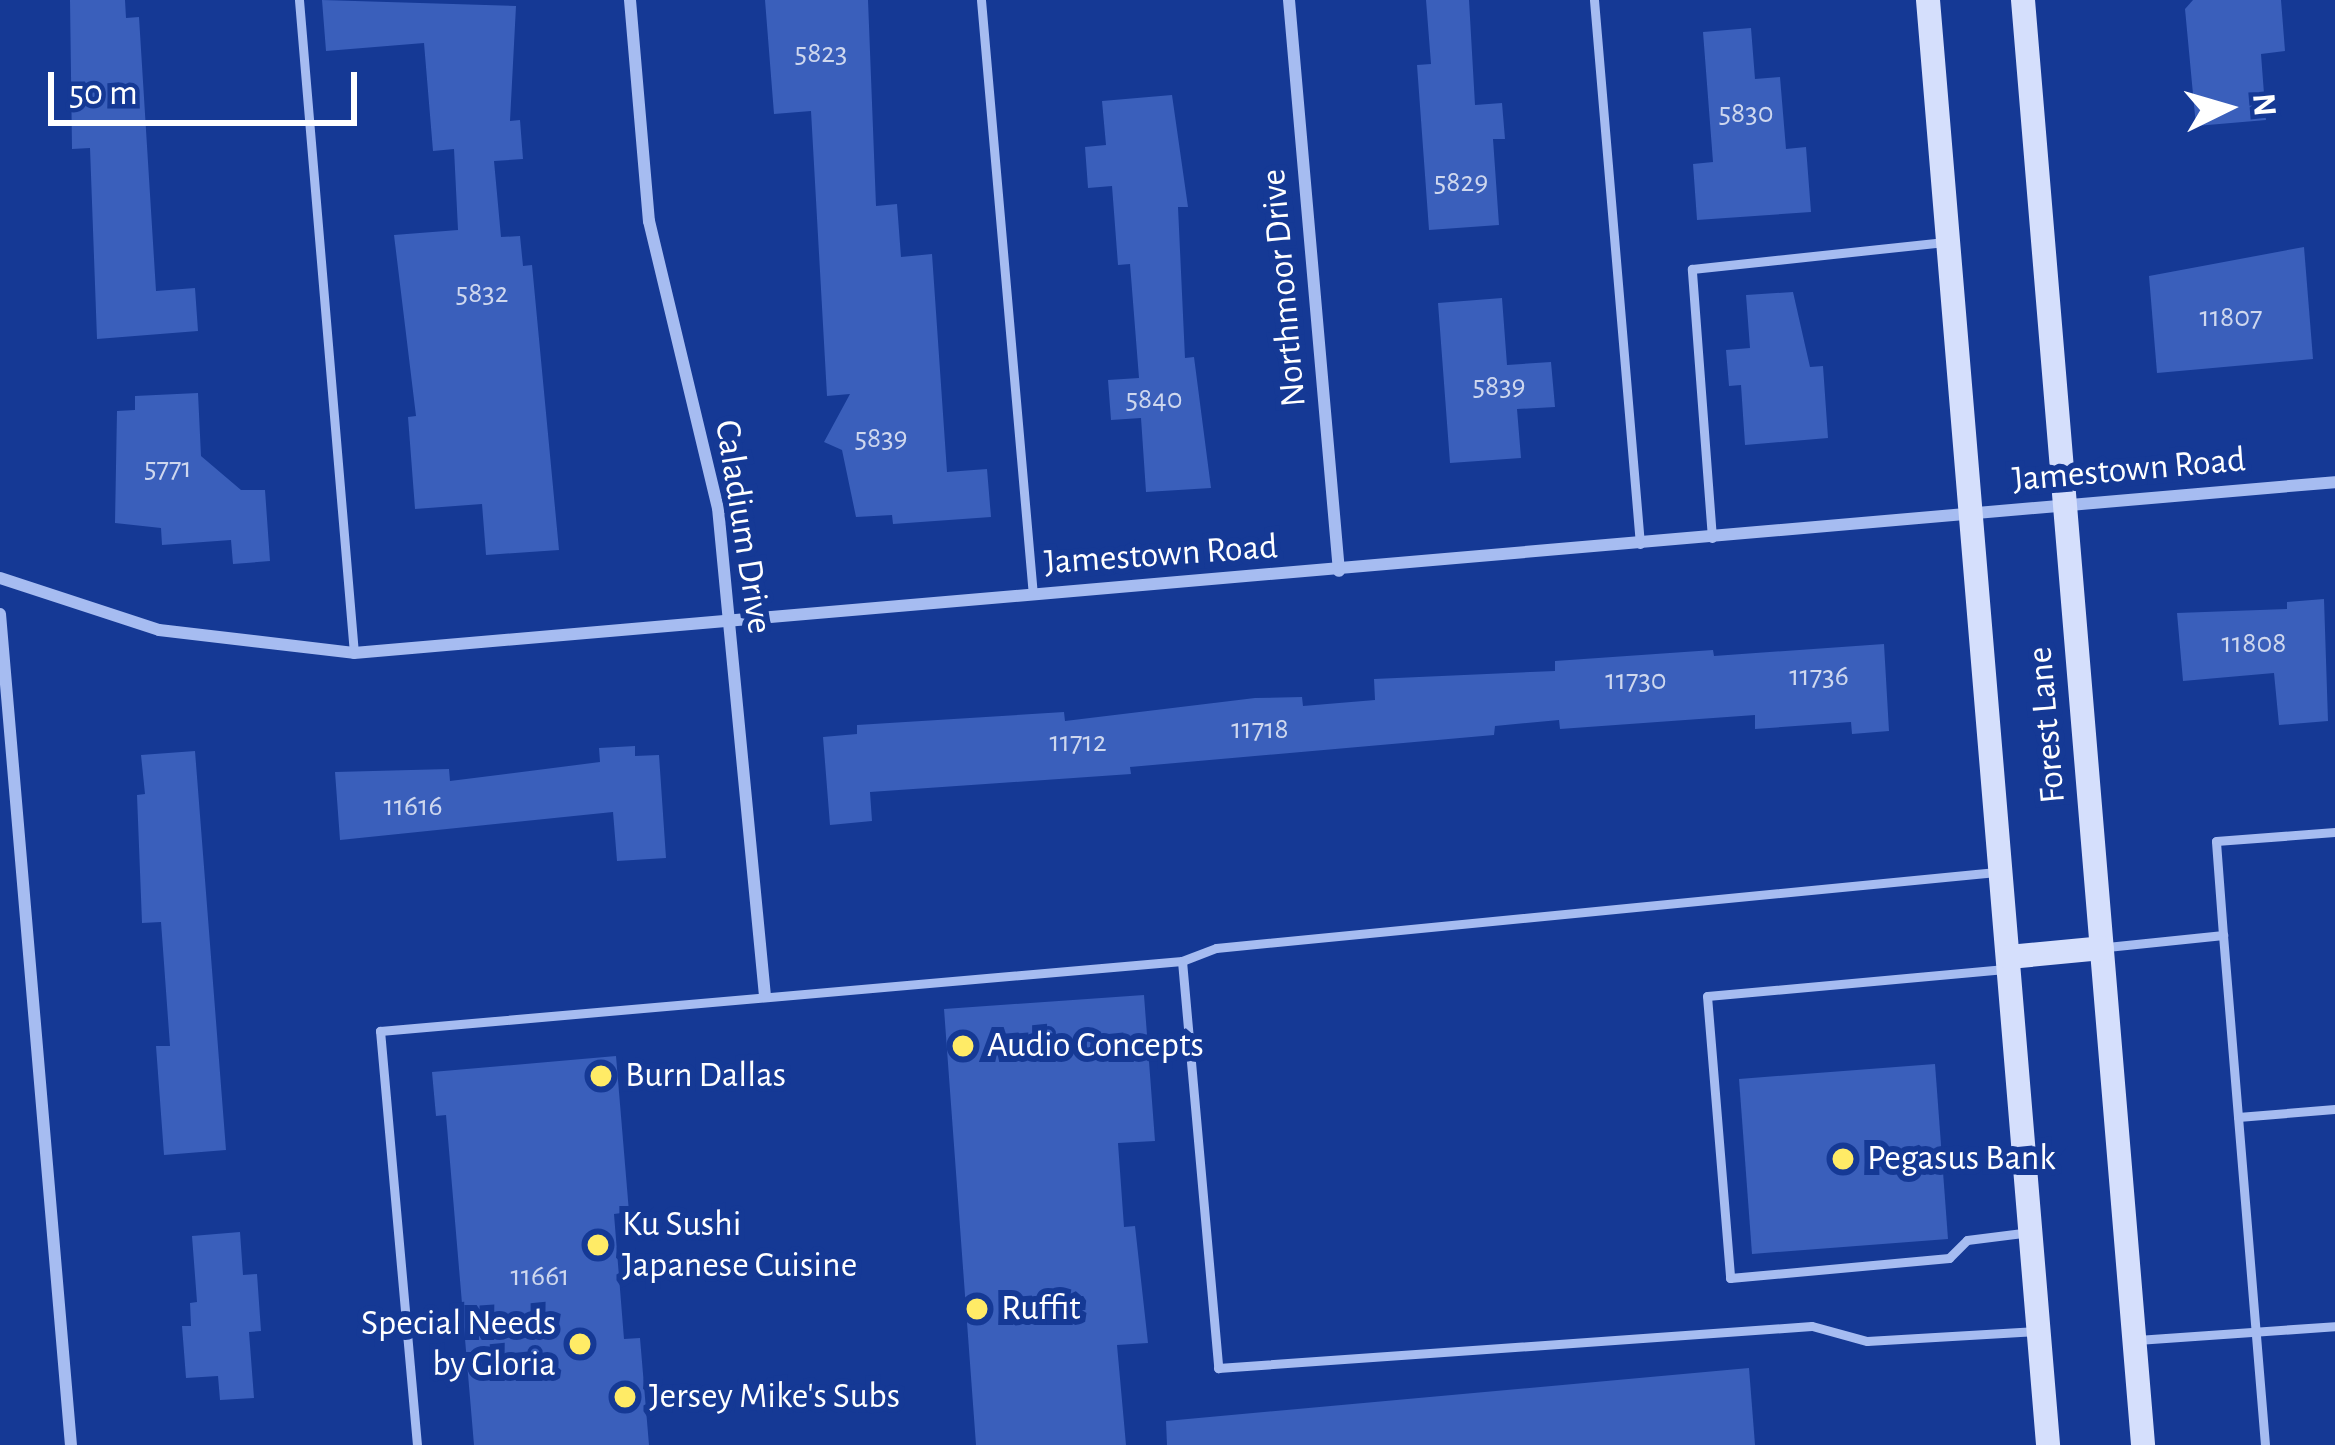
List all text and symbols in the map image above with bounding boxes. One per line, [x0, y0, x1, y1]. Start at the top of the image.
house number: 5823 [795, 35, 847, 71]
scale bar [54, 48, 363, 122]
north arrow [2167, 48, 2287, 168]
text: 50 m [69, 75, 138, 111]
text: N [2246, 92, 2281, 118]
house number: 5830 [1719, 95, 1773, 131]
house number: 5829 [1434, 164, 1488, 200]
street label: Northmoor Drive [1252, 167, 1316, 409]
house number: 5832 [456, 275, 508, 311]
house number: 11807 [2199, 299, 2263, 335]
house number: 5839 [1472, 368, 1526, 404]
house number: 5840 [1125, 381, 1183, 417]
street label: Caladium Drive [705, 417, 781, 637]
house number: 5839 [854, 420, 908, 456]
street label: Jamestown Road [2011, 438, 2247, 502]
house number: 5771 [144, 450, 192, 486]
street label: Jamestown Road [1043, 525, 1279, 585]
house number: 11808 [2222, 625, 2286, 661]
street label: Forest Lane [2019, 645, 2075, 805]
house number: 11736 [1789, 658, 1849, 694]
house number: 11730 [1605, 662, 1667, 698]
house number: 11718 [1231, 711, 1289, 747]
house number: 11712 [1049, 724, 1107, 760]
house number: 11616 [383, 788, 443, 824]
place label: Audio Concepts [987, 1024, 1204, 1068]
marker: Audio Concepts [950, 1033, 976, 1059]
place label: Burn Dallas [625, 1054, 786, 1098]
marker: Burn Dallas [588, 1063, 614, 1089]
place label: Pegasus Bank [1867, 1137, 2056, 1181]
marker: Pegasus Bank [1830, 1146, 1856, 1172]
place label: Ku Sushi Japanese Cuisine [622, 1202, 857, 1287]
marker: Ku Sushi Japanese Cuisine [585, 1232, 611, 1258]
house number: 11661 [510, 1258, 570, 1294]
place label: Ruffit [1001, 1287, 1081, 1331]
marker: Ruffit [964, 1296, 990, 1322]
place label: Special Needs by Gloria [361, 1301, 556, 1386]
marker: Special Needs by Gloria [567, 1331, 593, 1357]
place label: Jersey Mike's Subs [649, 1375, 900, 1419]
marker: Jersey Mike's Subs [612, 1384, 638, 1410]

